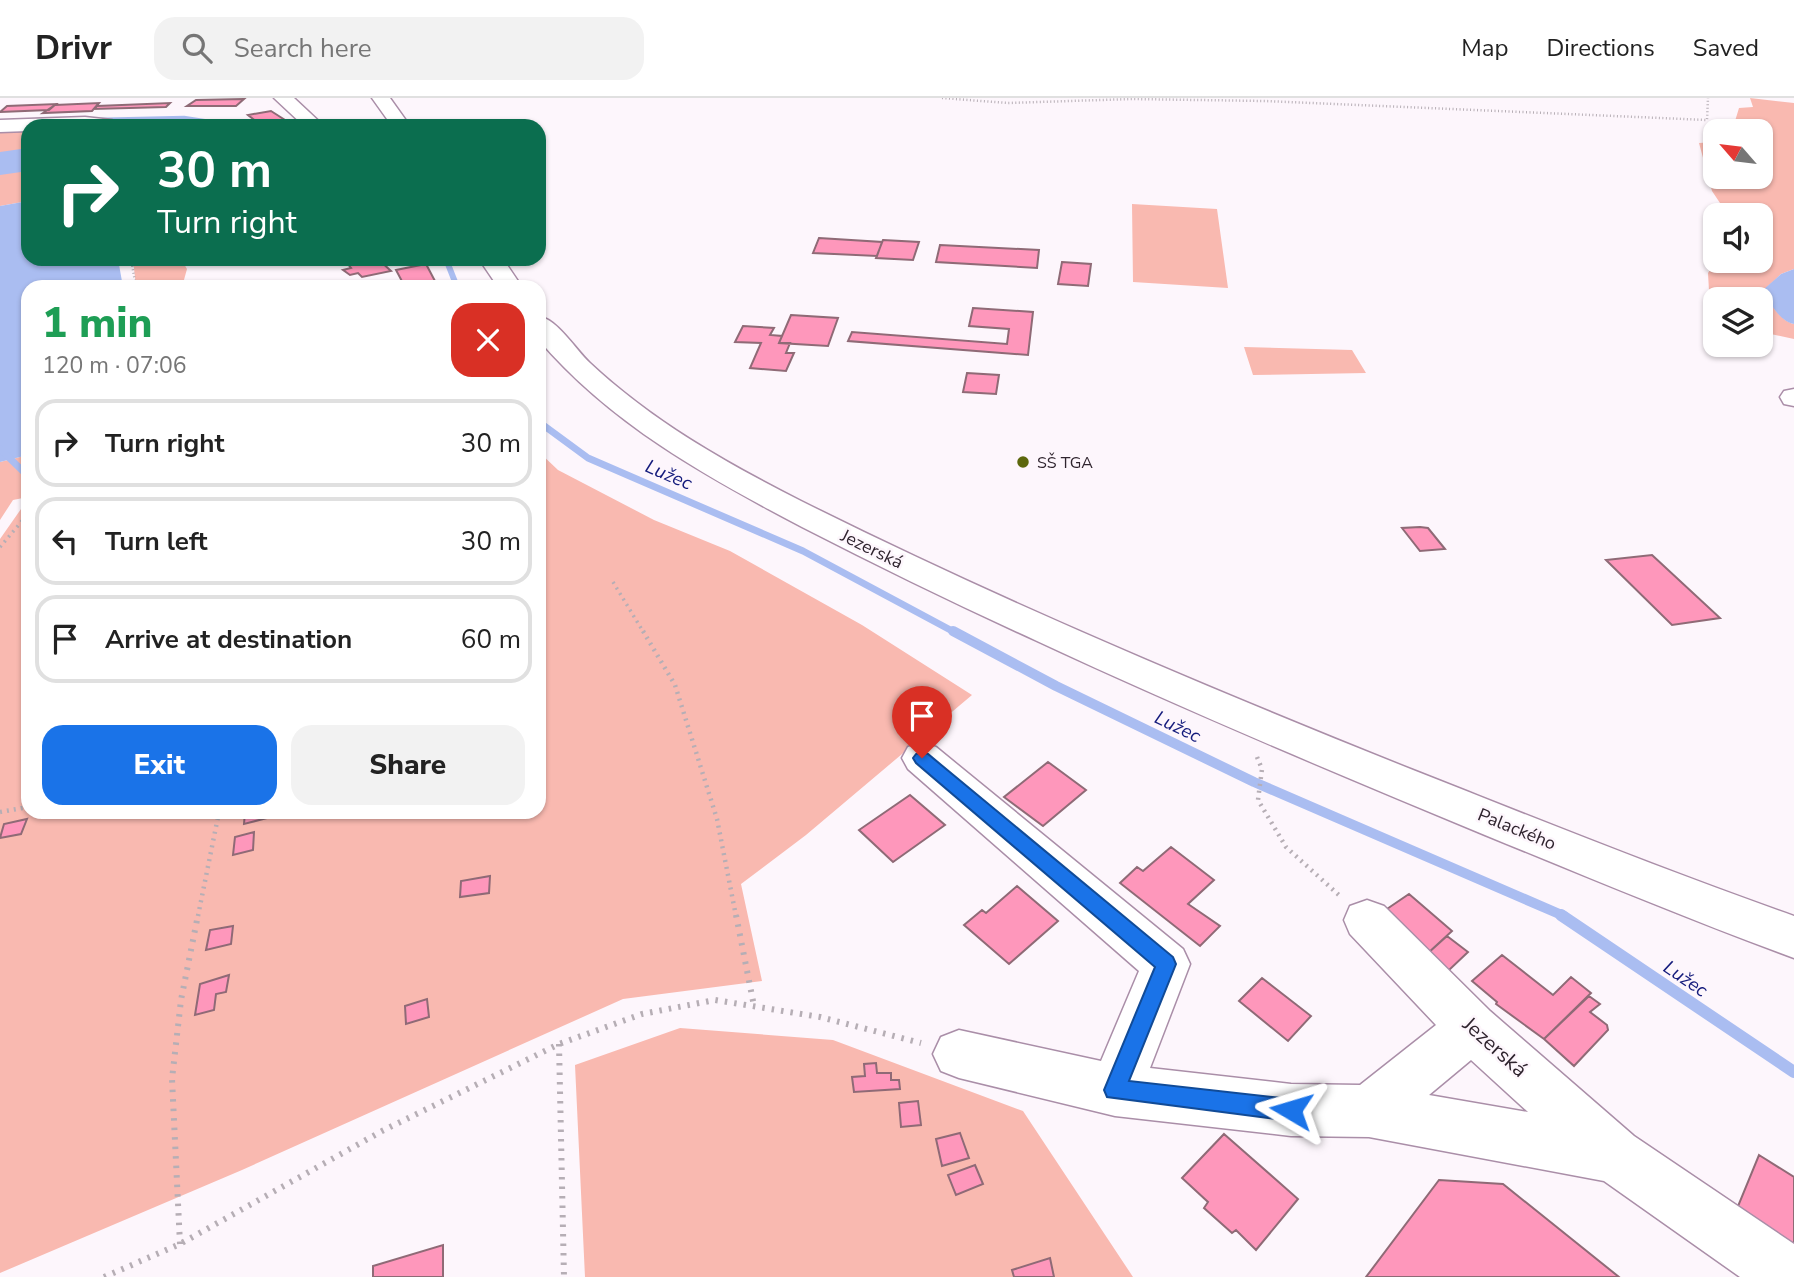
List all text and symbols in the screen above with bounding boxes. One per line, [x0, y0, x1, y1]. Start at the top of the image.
search box [154, 17, 644, 80]
text: Drivr [35, 26, 112, 71]
icon: search [178, 29, 216, 67]
text: Search here [234, 31, 372, 66]
text: Map [1461, 32, 1508, 64]
text: Directions [1546, 32, 1655, 64]
text: Saved [1693, 32, 1759, 64]
north arrow [1703, 119, 1773, 189]
map controls [1703, 119, 1773, 357]
text: 30 m [157, 137, 272, 204]
icon: right [42, 147, 133, 238]
text: Turn right [157, 201, 297, 244]
button: sound [1703, 203, 1773, 273]
button: layers [1703, 287, 1773, 357]
text: 1 min [42, 295, 152, 352]
button: close [451, 303, 525, 377]
text: 120 m · 07:06 [42, 350, 187, 381]
icon: right [46, 424, 84, 462]
text: Turn right [105, 426, 224, 461]
text: 30 m [461, 426, 521, 461]
place label: SŠ TGA [1037, 452, 1093, 474]
water label: Lužec [641, 454, 696, 496]
marker: SŠ TGA [1015, 454, 1031, 470]
icon: left [46, 522, 84, 560]
street label: Jezerská [836, 523, 907, 574]
text: Turn left [105, 524, 208, 559]
text: 30 m [461, 524, 521, 559]
icon: arrive [46, 620, 84, 658]
text: Arrive at destination [105, 622, 352, 657]
text: 60 m [461, 622, 521, 657]
pin [892, 686, 952, 758]
icon: arrive [903, 697, 941, 735]
water label: Lužec [1150, 705, 1205, 749]
button: Exit [42, 725, 277, 805]
button: Share [291, 725, 525, 805]
street label: Palackého [1474, 802, 1560, 856]
water label: Lužec [1658, 955, 1713, 1003]
street label: Jezerská [1456, 1010, 1533, 1083]
position arrow [1254, 1073, 1328, 1147]

